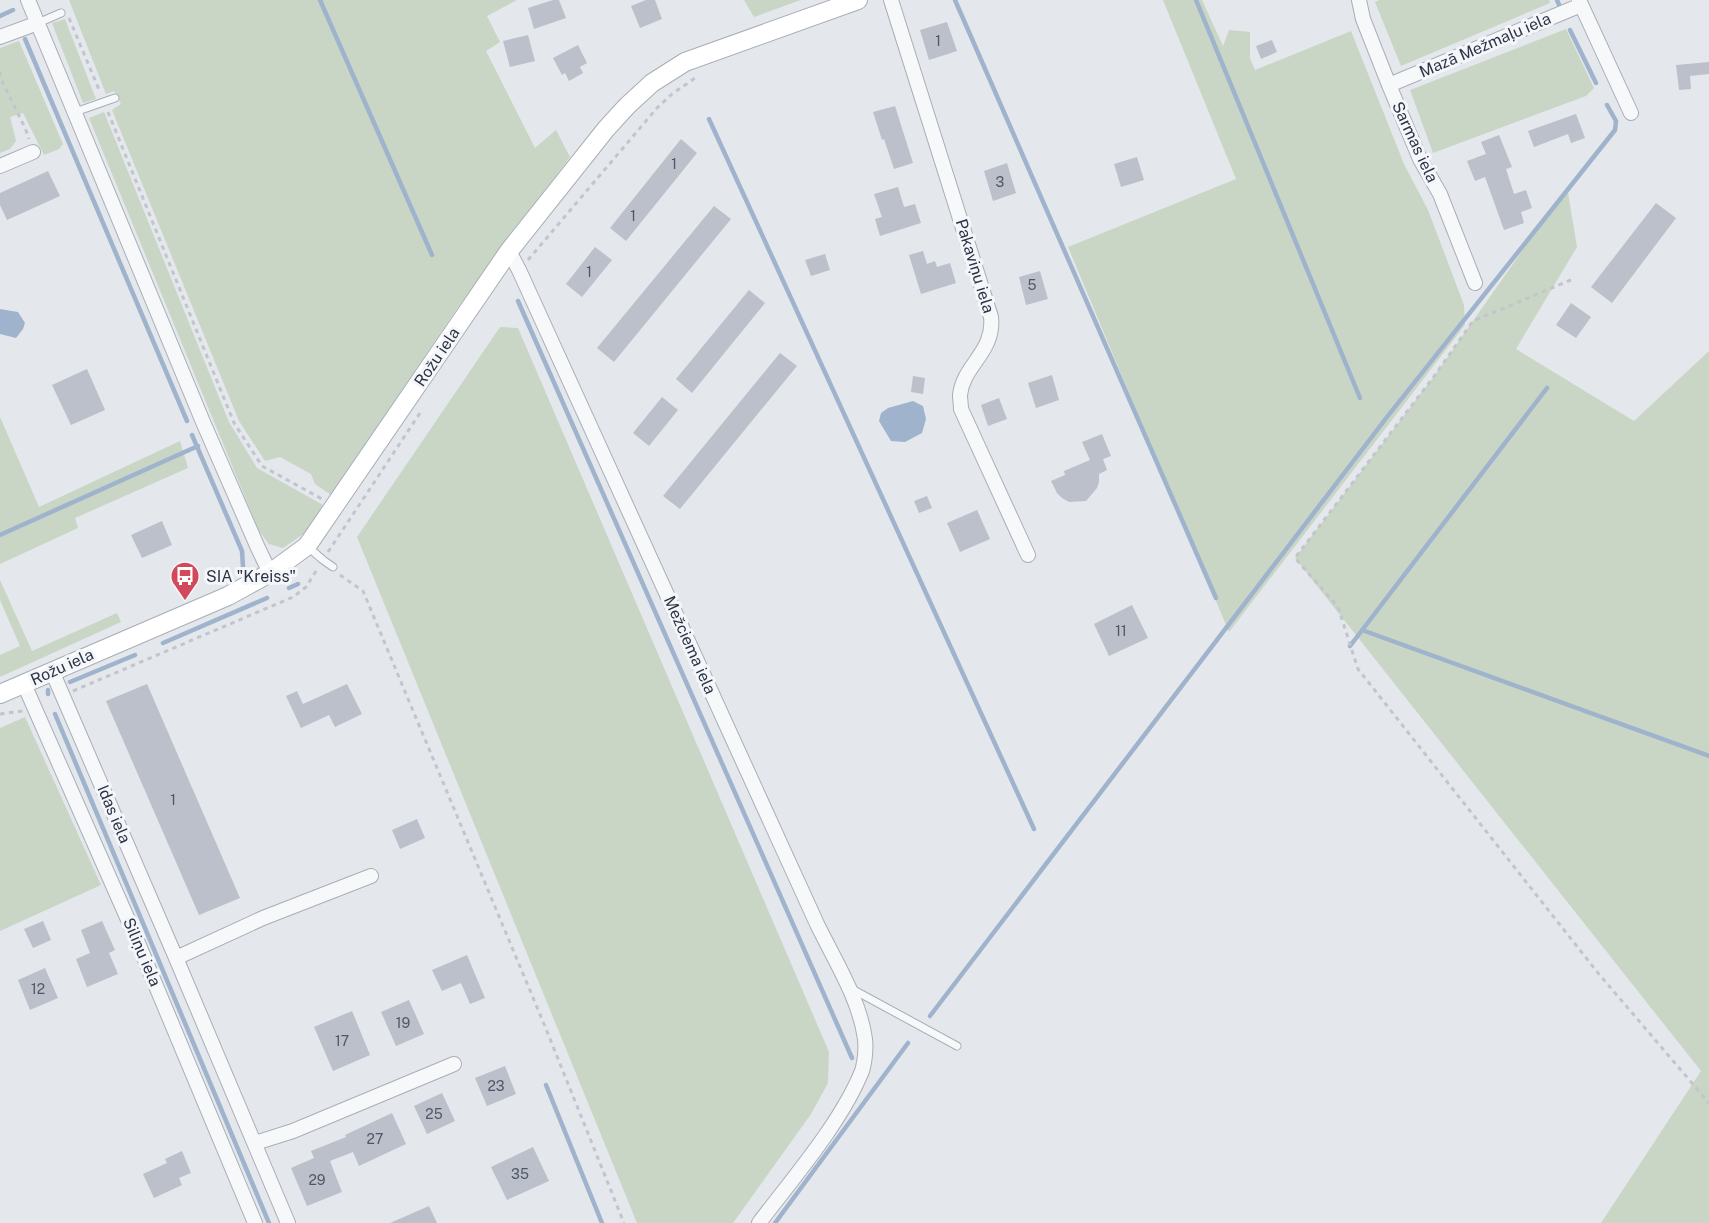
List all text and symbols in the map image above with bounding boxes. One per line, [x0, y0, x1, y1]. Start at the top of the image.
street label: Mazā Mežmaļu iela [1416, 9, 1554, 81]
house number: 1 [935, 33, 941, 49]
street label: Sarmas iela [1388, 99, 1442, 185]
house number: 1 [671, 156, 677, 172]
house number: 3 [996, 174, 1005, 190]
house number: 1 [630, 208, 636, 224]
street label: Pakaviņu iela [952, 217, 998, 315]
house number: 1 [586, 264, 592, 280]
house number: 5 [1028, 277, 1037, 293]
street label: Rožu iela [410, 324, 464, 390]
bus stop icon: SIA "Kreiss" [169, 560, 201, 602]
place label: SIA "Kreiss" [206, 567, 296, 586]
street label: Mežciema iela [660, 593, 720, 697]
house number: 11 [1115, 623, 1127, 639]
street label: Rožu iela [28, 645, 96, 689]
street label: Idas iela [93, 782, 135, 846]
house number: 1 [170, 792, 176, 808]
street label: Siliņu iela [119, 915, 165, 989]
house number: 12 [31, 981, 45, 997]
house number: 19 [396, 1015, 410, 1031]
house number: 17 [335, 1033, 349, 1049]
house number: 23 [487, 1078, 505, 1094]
house number: 25 [425, 1106, 443, 1122]
house number: 27 [367, 1131, 383, 1147]
house number: 35 [511, 1166, 529, 1182]
house number: 29 [308, 1172, 326, 1188]

